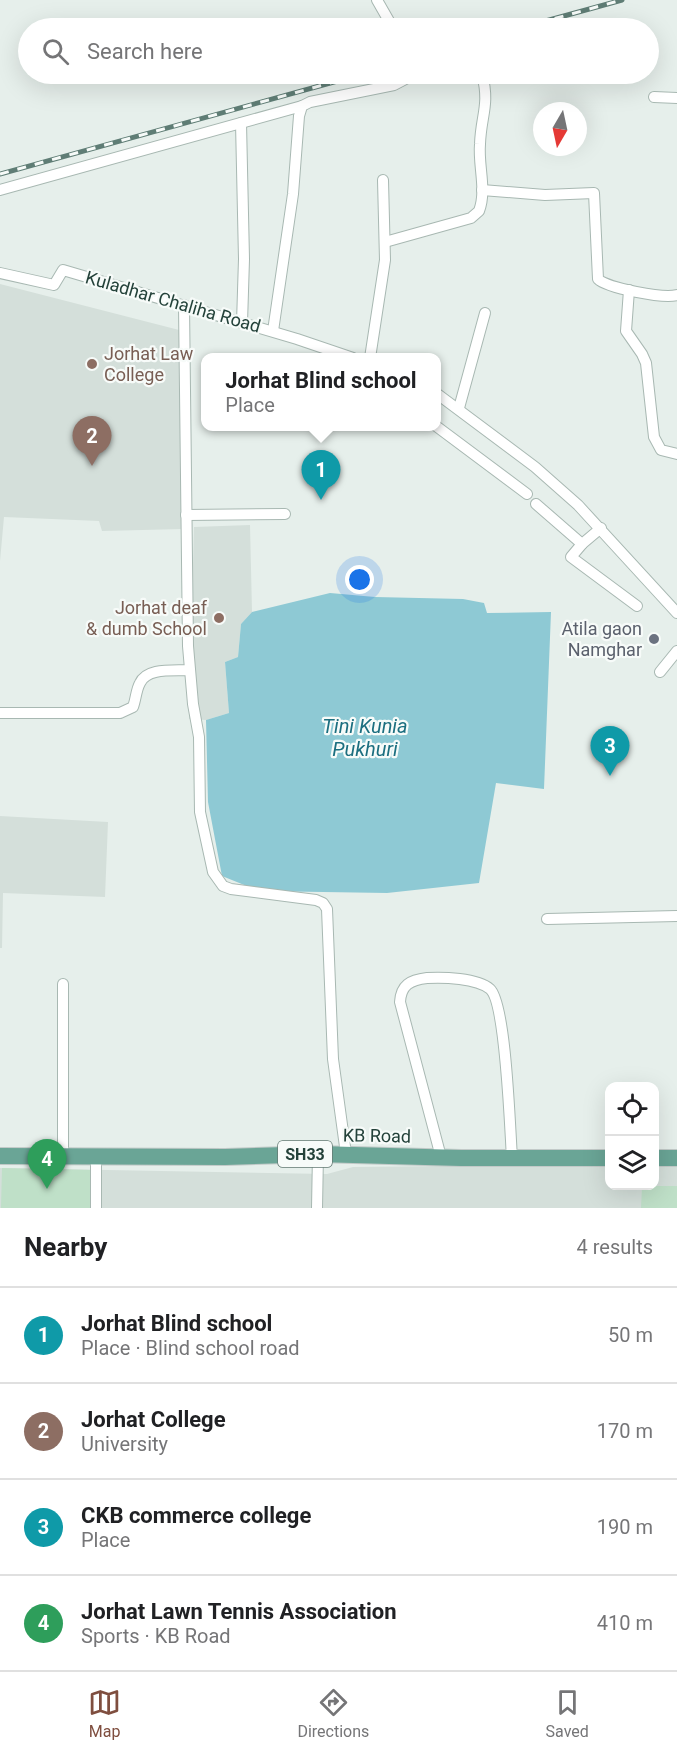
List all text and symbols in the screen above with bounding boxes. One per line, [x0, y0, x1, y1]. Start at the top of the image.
search box [18, 18, 659, 84]
icon: search [39, 35, 72, 68]
text: Search here [87, 39, 203, 64]
north arrow [533, 102, 587, 156]
street label: Kuladhar Chaliha Road [83, 266, 263, 337]
place label: Jorhat Law College [104, 343, 194, 385]
popup [201, 353, 441, 431]
marker: Jorhat Law College [85, 357, 99, 371]
text: Jorhat Blind school [225, 368, 417, 393]
text: Place [225, 393, 275, 417]
pin: 2 [72, 416, 112, 466]
pin: 1 [302, 450, 340, 500]
your location [345, 565, 374, 594]
place label: Jorhat deaf & dumb School [86, 597, 208, 639]
marker: Jorhat deaf & dumb School [212, 611, 226, 625]
place label: Atila gaon Namghar [561, 618, 642, 660]
marker: Atila gaon Namghar [647, 632, 661, 646]
water label: Tini Kunia Pukhuri [322, 714, 408, 761]
pin: 3 [590, 726, 630, 776]
map controls [605, 1082, 659, 1190]
button: locate [605, 1082, 659, 1136]
street label: KB Road [343, 1124, 411, 1147]
button: layers [605, 1136, 659, 1190]
pin: 4 [28, 1140, 66, 1189]
road number: SH33 [278, 1141, 332, 1167]
text: Nearby [24, 1232, 107, 1262]
text: 4 results [577, 1235, 653, 1259]
text: Jorhat Blind school [81, 1311, 272, 1336]
text: 1 [38, 1323, 49, 1347]
text: 50 m [608, 1323, 653, 1347]
text: Place · Blind school road [81, 1336, 300, 1360]
text: Jorhat College [81, 1407, 226, 1432]
text: 2 [38, 1419, 49, 1443]
text: 170 m [597, 1419, 653, 1443]
text: University [81, 1432, 168, 1456]
text: CKB commerce college [81, 1503, 311, 1528]
text: 3 [38, 1515, 49, 1539]
text: 190 m [597, 1515, 653, 1539]
text: Place [81, 1528, 130, 1552]
text: Jorhat Lawn Tennis Association [81, 1599, 396, 1624]
text: 4 [38, 1611, 49, 1635]
text: 410 m [597, 1611, 653, 1635]
text: Sports · KB Road [81, 1624, 231, 1648]
tab: Map [88, 1686, 121, 1741]
tab: Directions [297, 1686, 369, 1741]
tab: Saved [546, 1686, 589, 1741]

